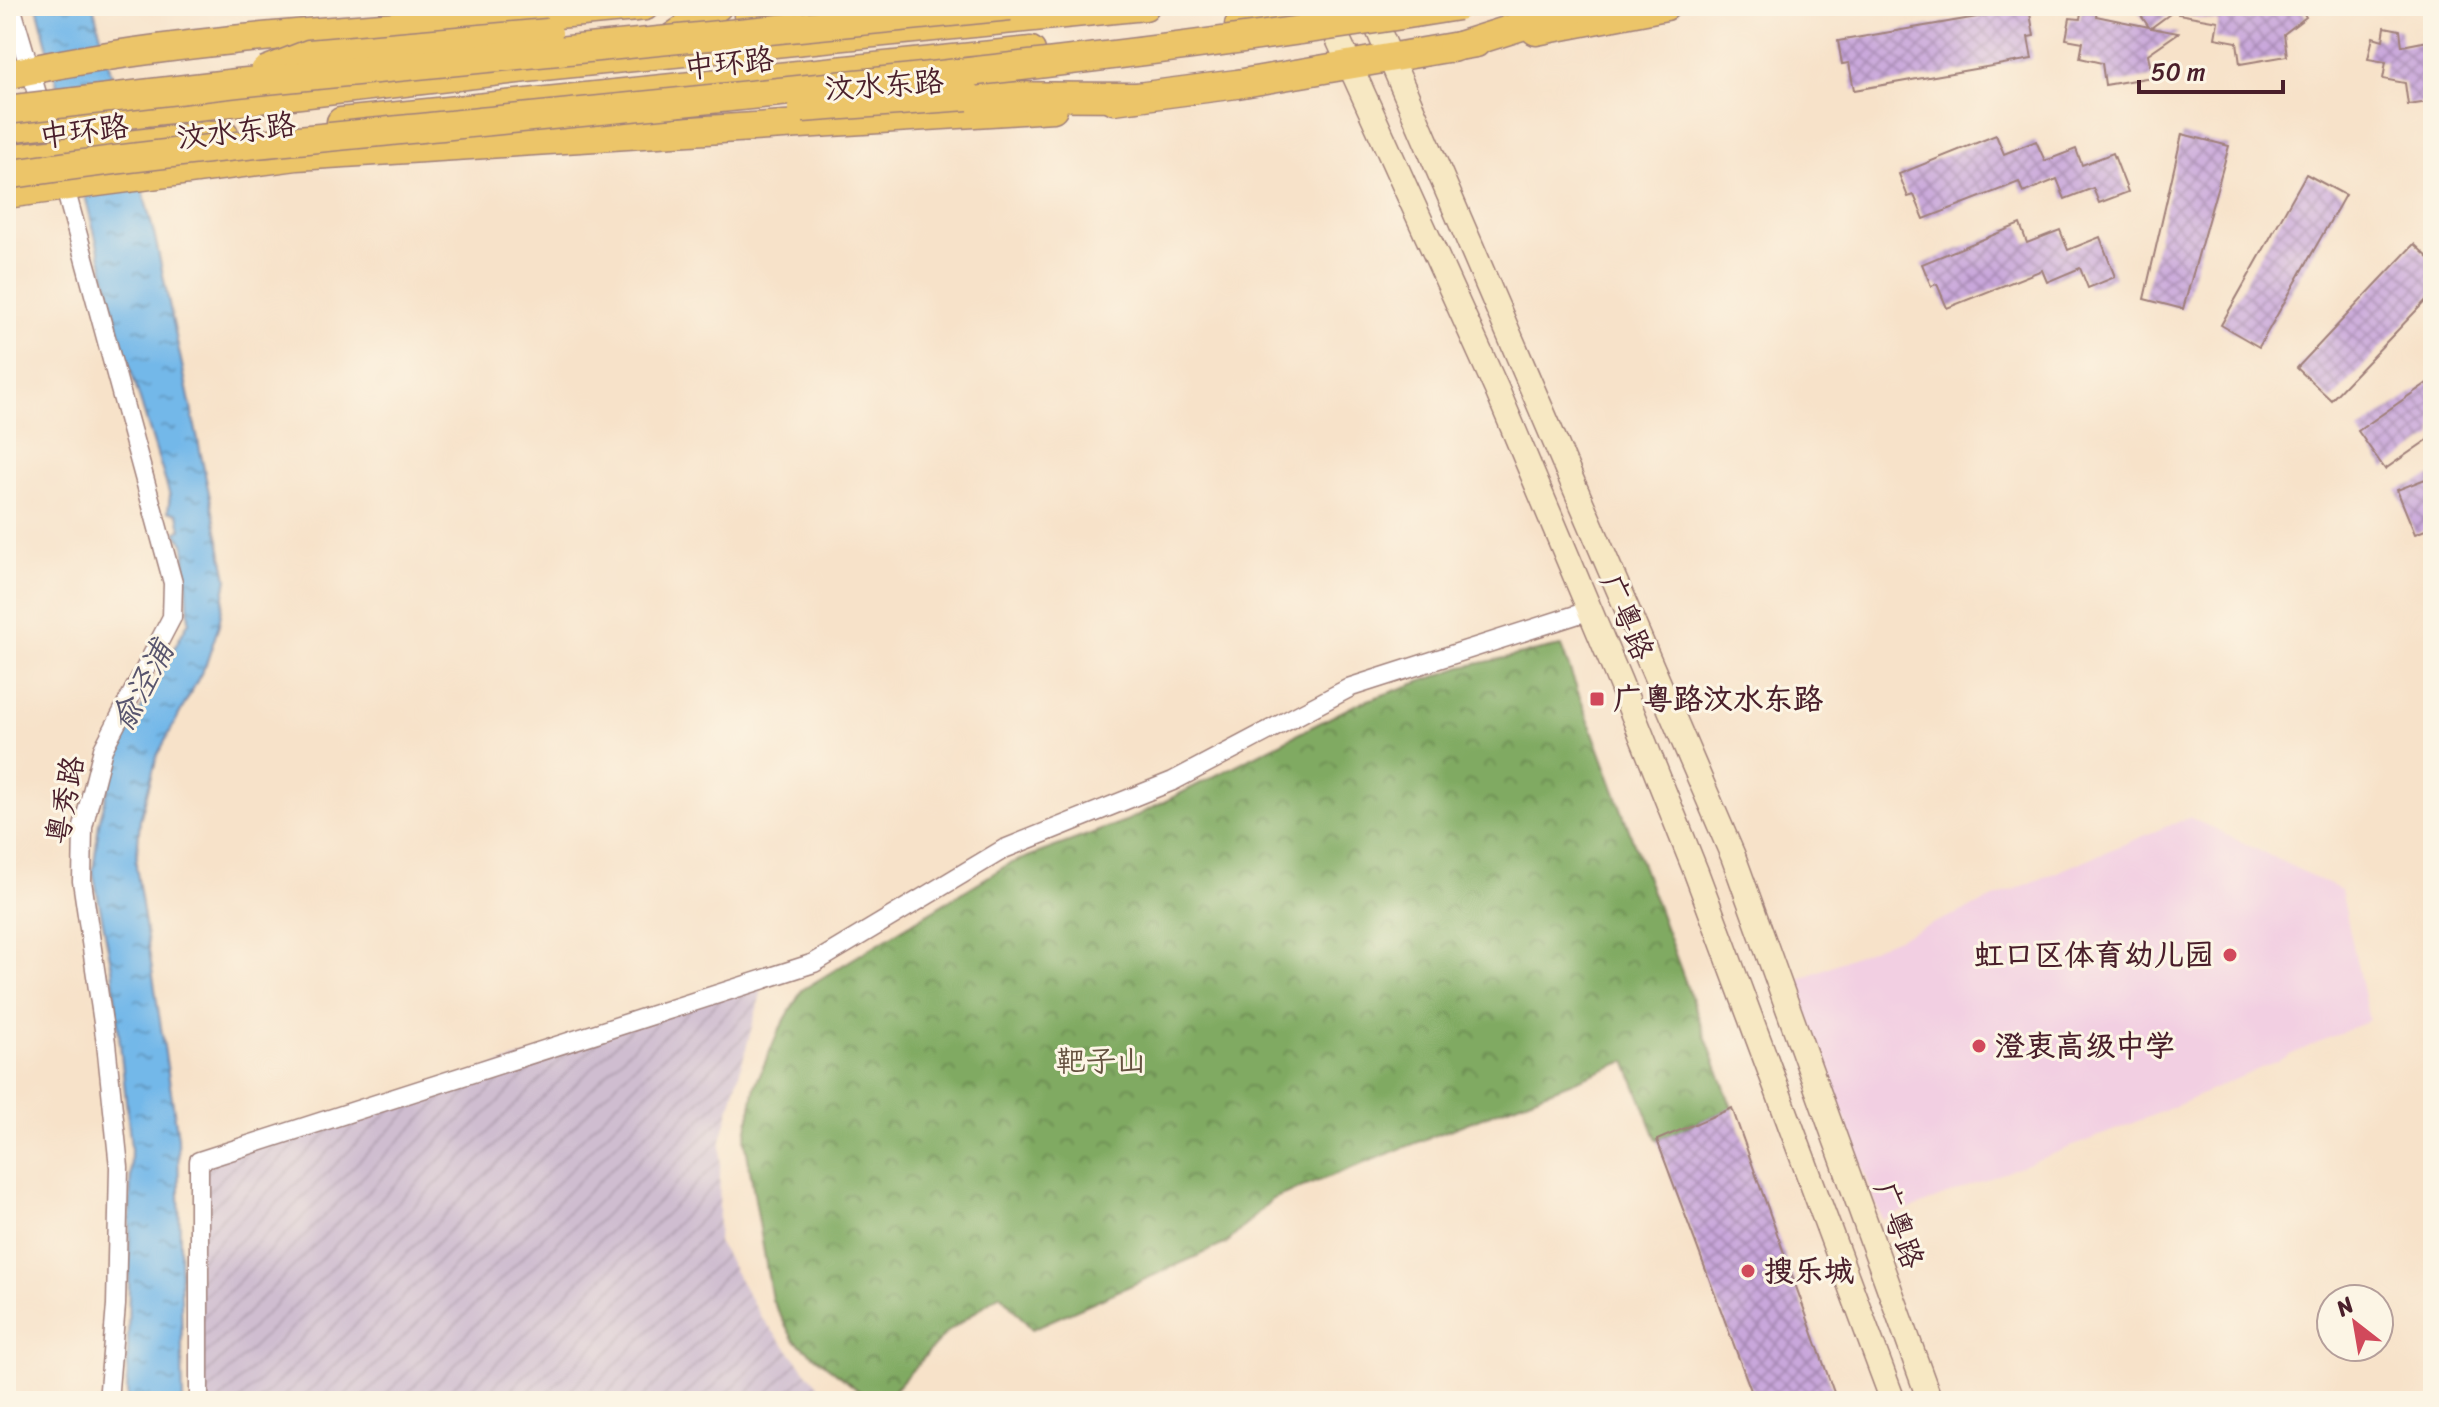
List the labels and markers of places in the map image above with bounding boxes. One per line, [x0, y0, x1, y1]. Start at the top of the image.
place label: 广粤路汶水东路 [1613, 672, 1823, 726]
marker: 广粤路汶水东路 [1588, 690, 1606, 708]
place label: 虹口区体育幼儿园 [1974, 928, 2214, 982]
marker: 虹口区体育幼儿园 [2221, 946, 2239, 964]
place label: 澄衷高级中学 [1995, 1019, 2175, 1073]
marker: 澄衷高级中学 [1970, 1037, 1988, 1055]
place label: 搜乐城 [1764, 1244, 1854, 1298]
marker: 搜乐城 [1739, 1262, 1757, 1280]

